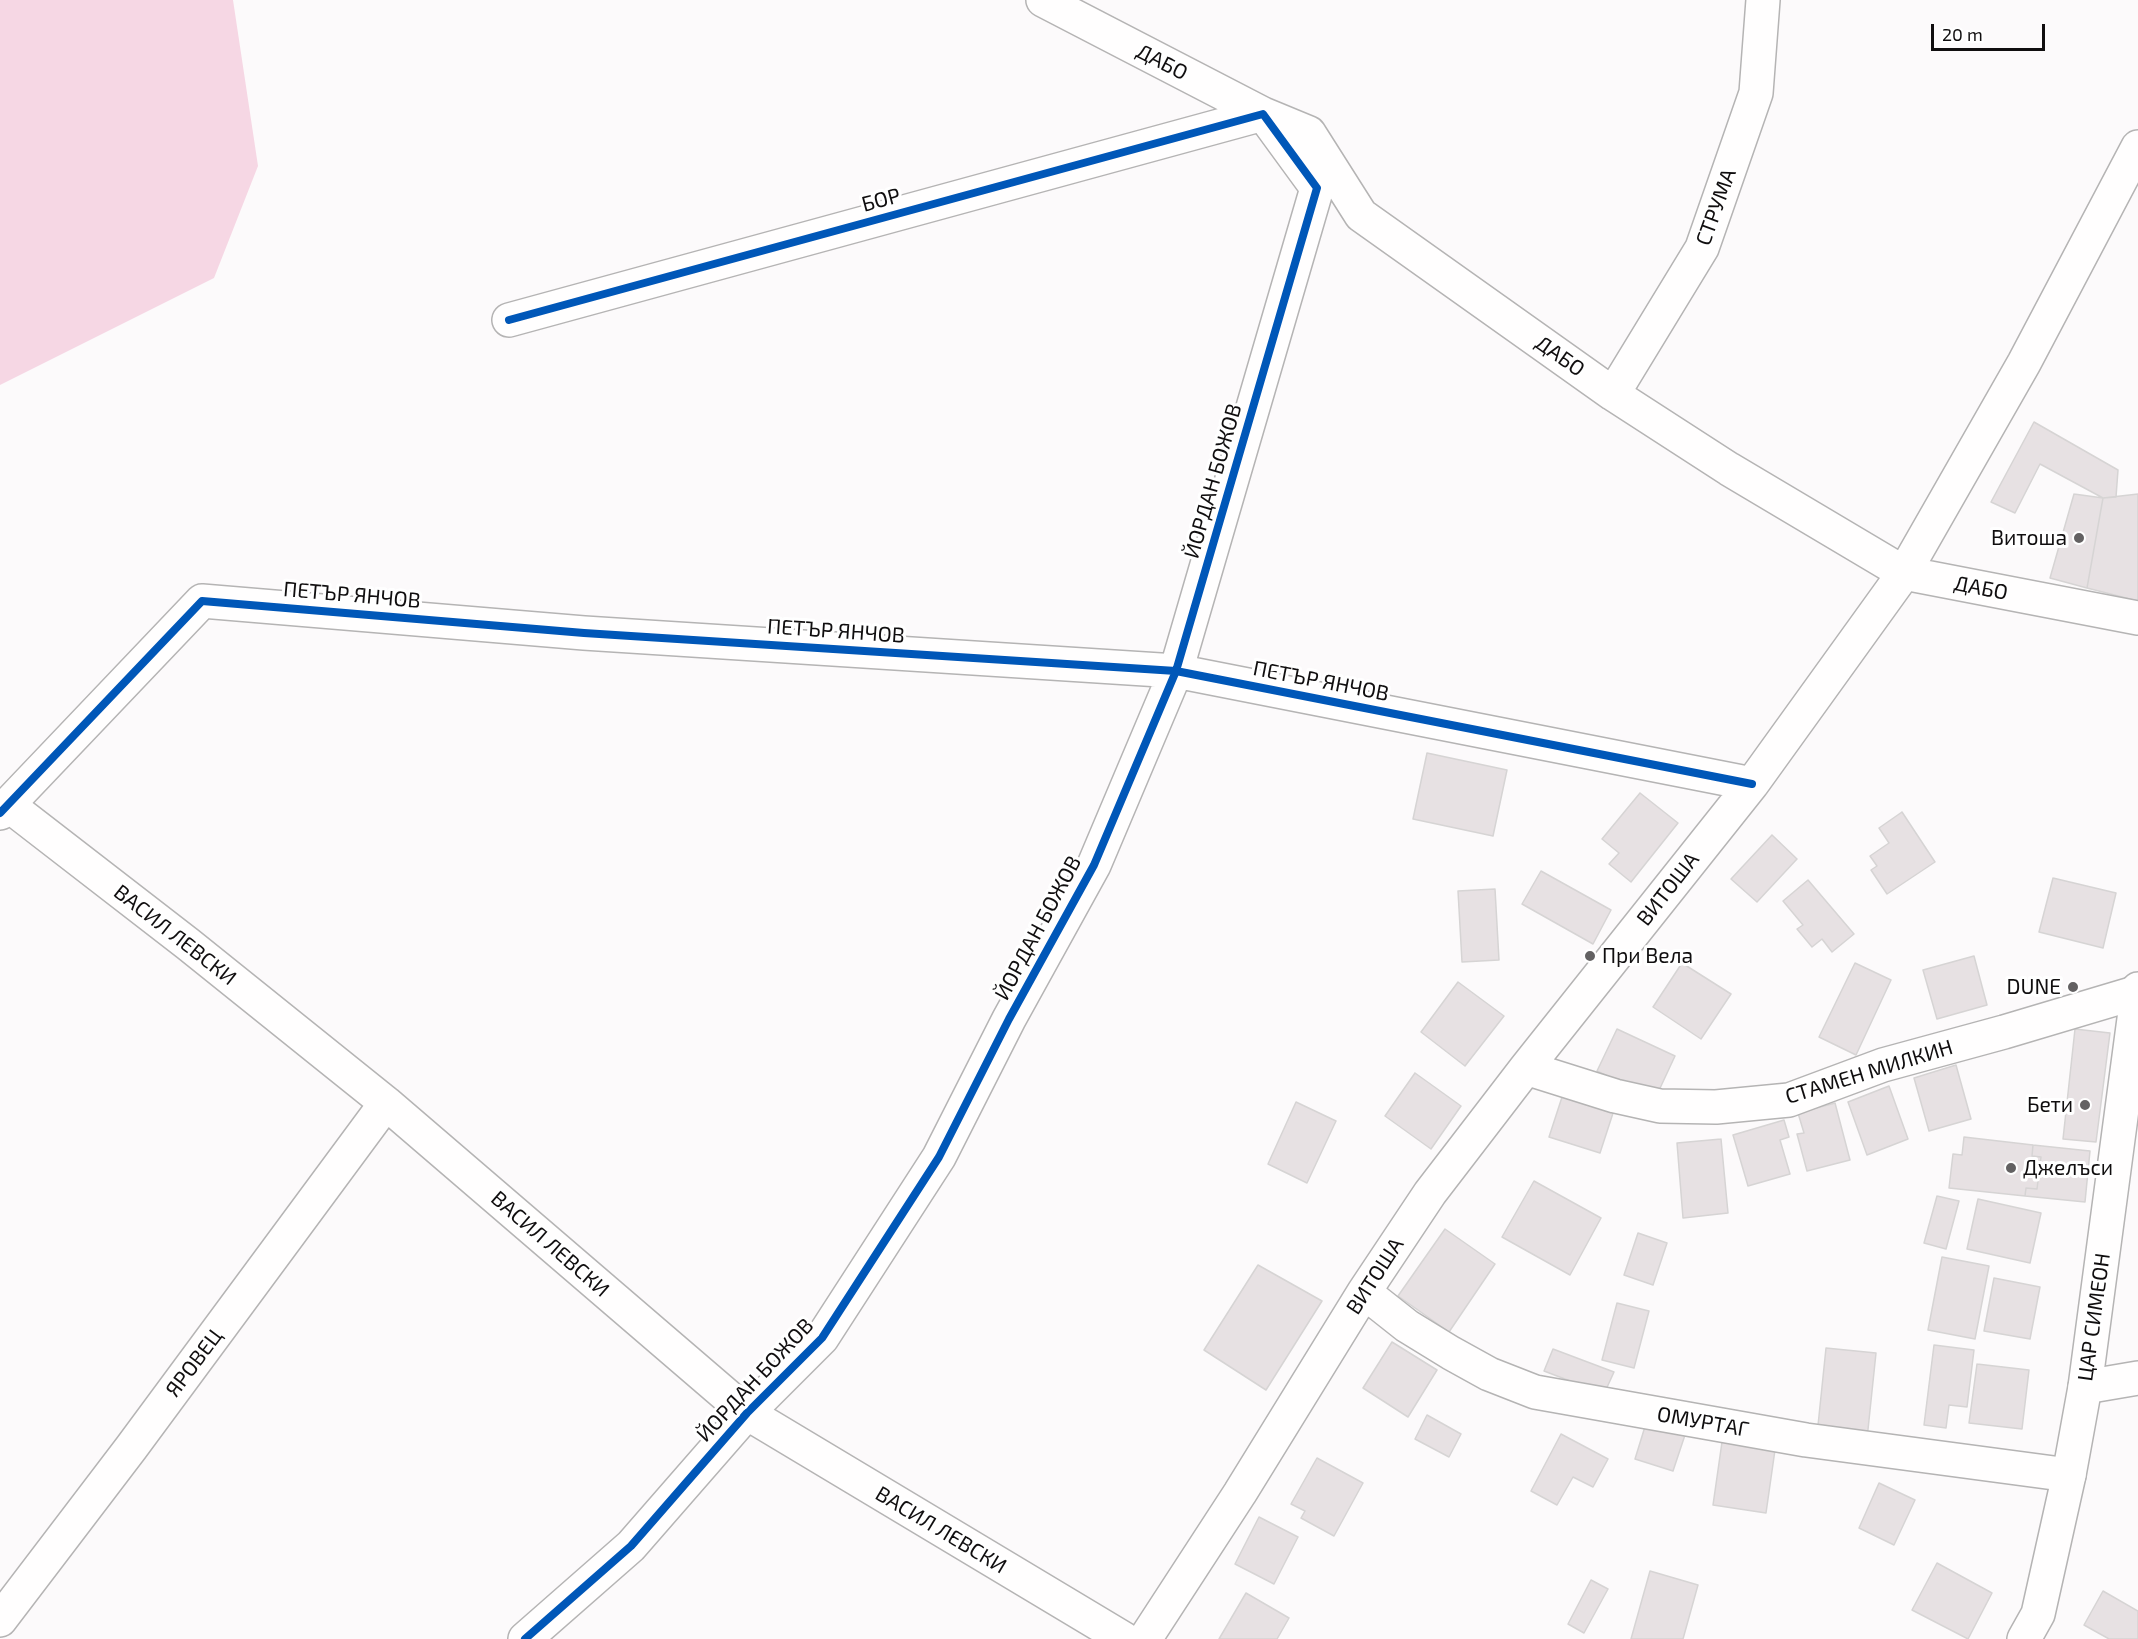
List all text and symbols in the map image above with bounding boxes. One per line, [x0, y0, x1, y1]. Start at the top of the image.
scale bar [1934, 12, 2048, 50]
text: 20 m [1942, 23, 1983, 45]
street label: ДАБО [1132, 38, 1192, 86]
street label: СТРУМА [1691, 165, 1741, 249]
street label: БОР [859, 183, 903, 217]
street label: ДАБО [1531, 330, 1589, 382]
street label: ЙОРДАН БОЖОВ [1179, 401, 1247, 561]
place label: Витоша [1991, 525, 2067, 551]
marker: Витоша [2072, 531, 2086, 545]
street label: ДАБО [1952, 570, 2010, 606]
street label: ПЕТЪР ЯНЧОВ [282, 576, 422, 614]
street label: ПЕТЪР ЯНЧОВ [766, 614, 906, 648]
street label: ПЕТЪР ЯНЧОВ [1251, 655, 1391, 707]
street label: ВИТОША [1632, 847, 1704, 931]
street label: ЙОРДАН БОЖОВ [989, 852, 1087, 1004]
street label: ВАСИЛ ЛЕВСКИ [109, 879, 241, 991]
place label: При Вела [1602, 943, 1693, 969]
marker: При Вела [1583, 949, 1597, 963]
place label: DUNE [2007, 974, 2061, 1000]
marker: DUNE [2066, 980, 2080, 994]
street label: СТАМЕН МИЛКИН [1782, 1035, 1956, 1109]
place label: Бети [2027, 1092, 2073, 1118]
marker: Бети [2078, 1098, 2092, 1112]
place label: Джелъси [2023, 1155, 2113, 1181]
marker: Джелъси [2004, 1161, 2018, 1175]
street label: ВАСИЛ ЛЕВСКИ [486, 1186, 614, 1302]
street label: ВИТОША [1341, 1233, 1409, 1319]
street label: ЦАР СИМЕОН [2073, 1251, 2115, 1383]
street label: ЙОРДАН БОЖОВ [691, 1313, 819, 1447]
street label: ЯРОВЕЦ [160, 1324, 228, 1402]
street label: ОМУРТАГ [1655, 1402, 1751, 1442]
street label: ВАСИЛ ЛЕВСКИ [871, 1481, 1011, 1579]

